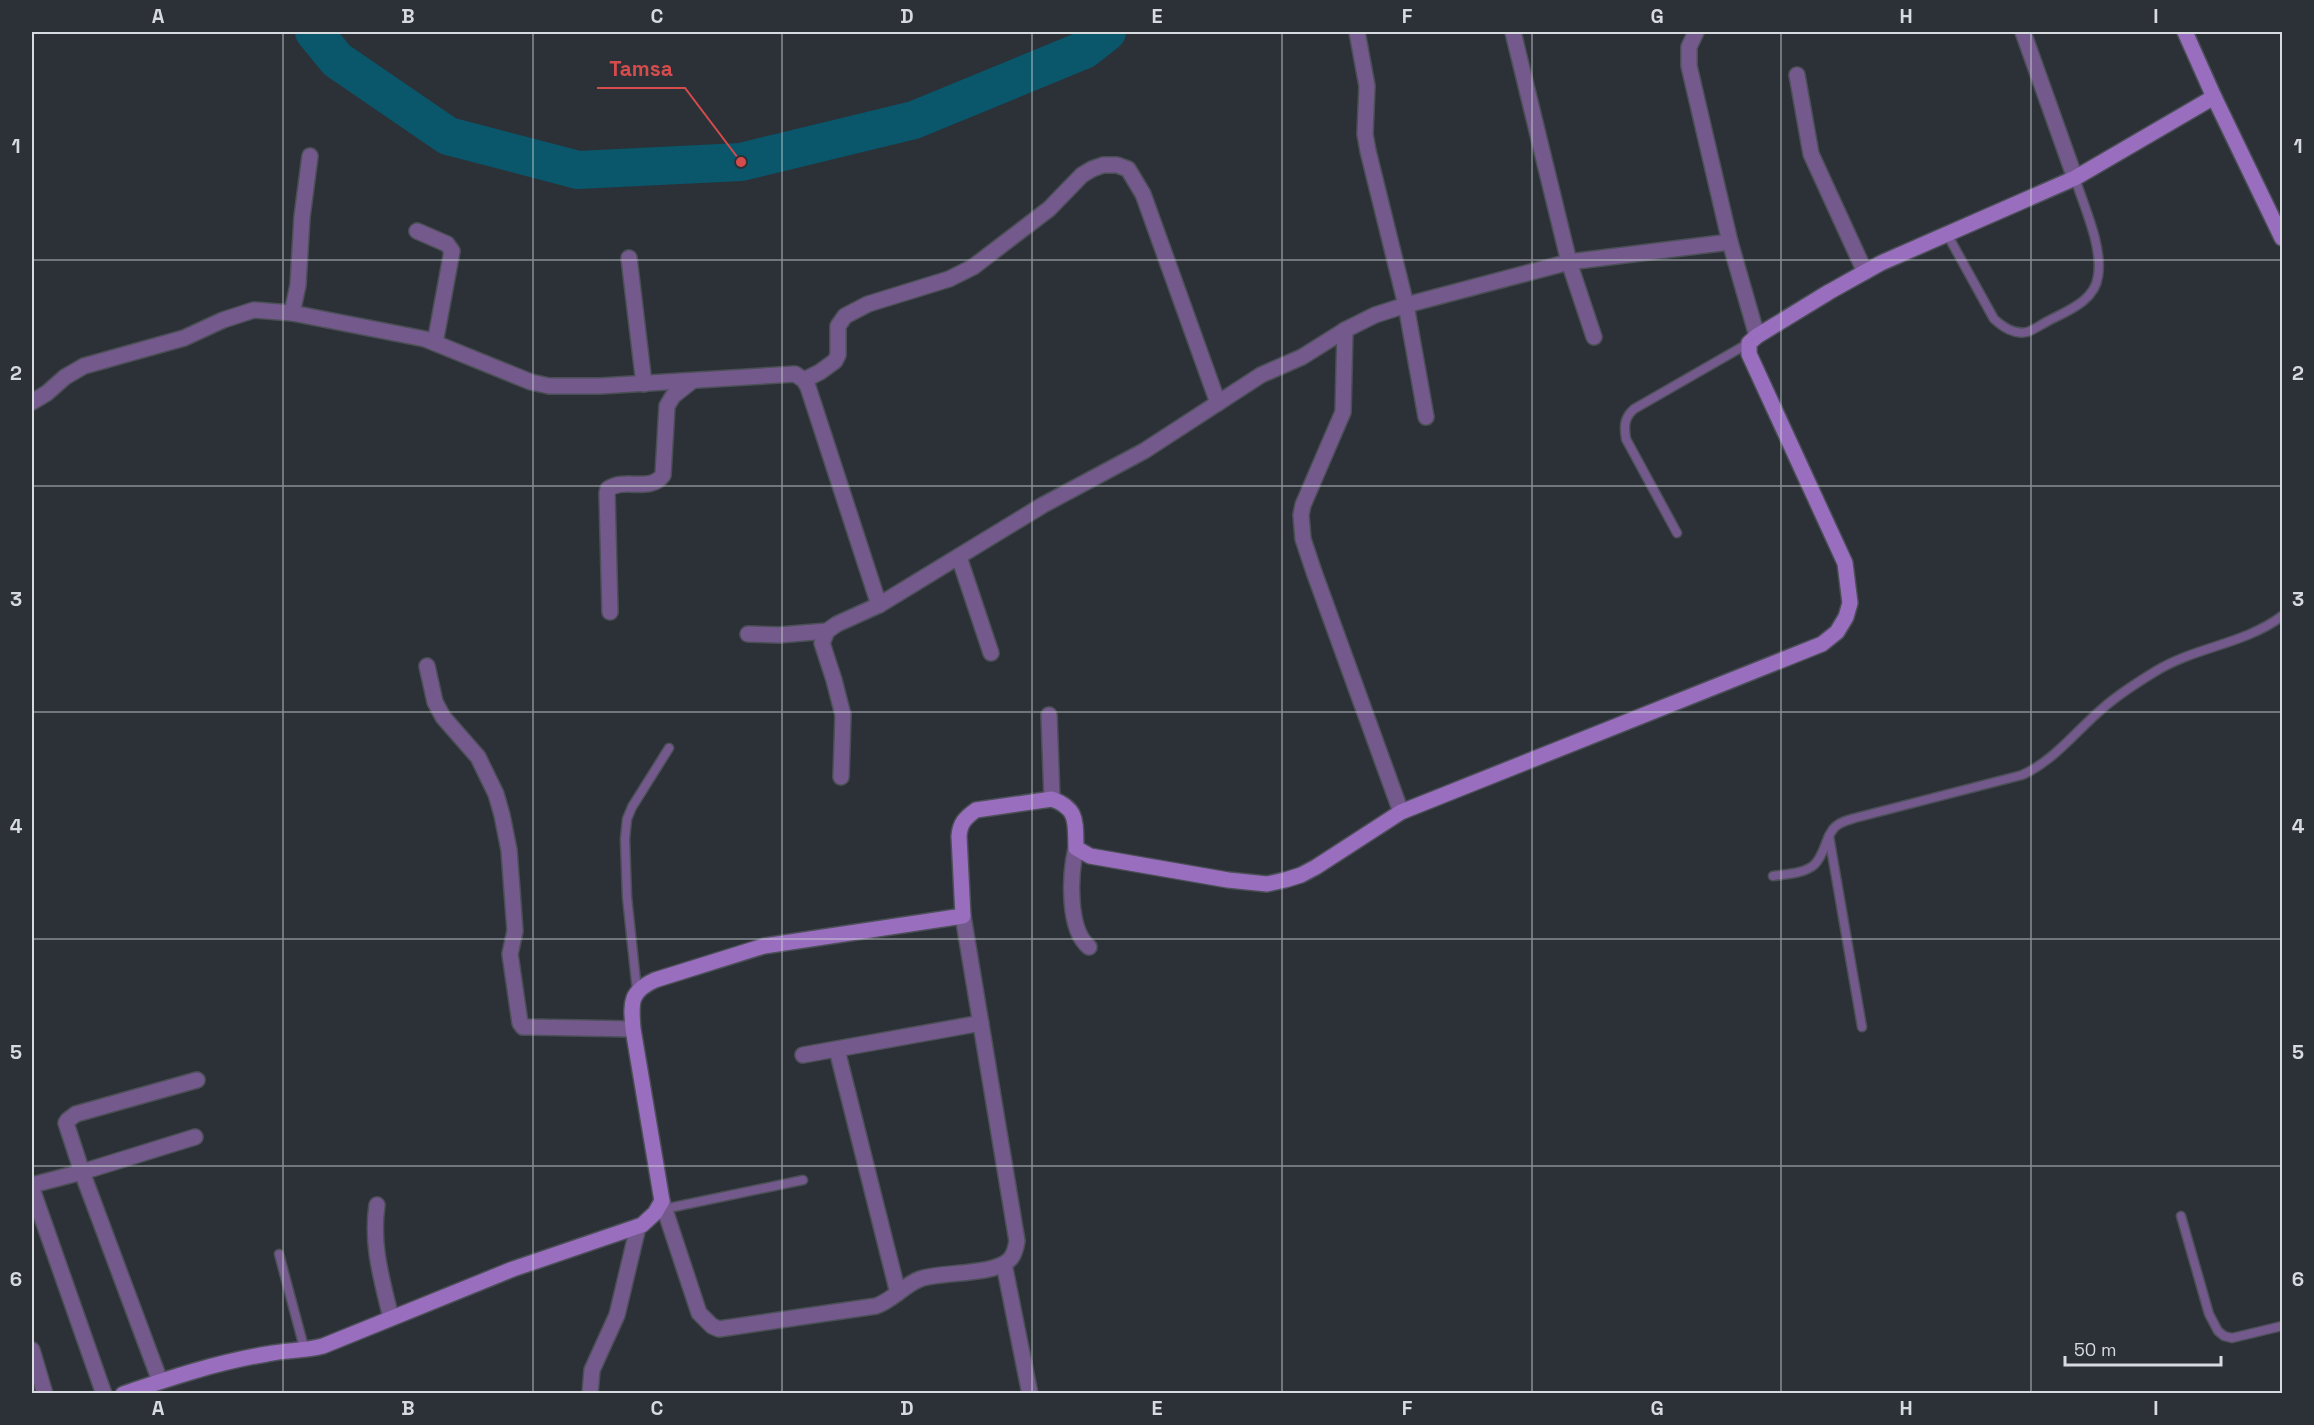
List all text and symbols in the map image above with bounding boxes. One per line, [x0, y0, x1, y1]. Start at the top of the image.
text: A [152, 3, 165, 29]
text: B [401, 3, 415, 29]
text: C [651, 3, 664, 29]
text: D [900, 3, 914, 29]
text: E [1151, 3, 1163, 29]
text: F [1402, 3, 1413, 29]
text: G [1650, 3, 1664, 29]
text: H [1899, 3, 1913, 29]
text: I [2153, 3, 2159, 29]
callout: Tamsa [597, 49, 685, 88]
text: Tamsa [609, 55, 673, 82]
text: 1 [11, 133, 21, 159]
text: 1 [2293, 133, 2303, 159]
text: 2 [10, 360, 22, 386]
text: 2 [2292, 360, 2304, 386]
text: 3 [10, 586, 22, 612]
text: 3 [2292, 586, 2304, 612]
text: 4 [10, 813, 23, 839]
text: 4 [2292, 813, 2305, 839]
text: 5 [10, 1039, 22, 1065]
text: 5 [2292, 1039, 2304, 1065]
text: 6 [10, 1266, 22, 1292]
text: 6 [2292, 1266, 2304, 1292]
scale bar [2065, 1329, 2221, 1367]
text: 50 m [2074, 1338, 2116, 1361]
text: A [152, 1395, 165, 1421]
text: B [401, 1395, 415, 1421]
text: C [651, 1395, 664, 1421]
text: D [900, 1395, 914, 1421]
text: E [1151, 1395, 1163, 1421]
text: F [1402, 1395, 1413, 1421]
text: G [1650, 1395, 1664, 1421]
text: H [1899, 1395, 1913, 1421]
text: I [2153, 1395, 2159, 1421]

